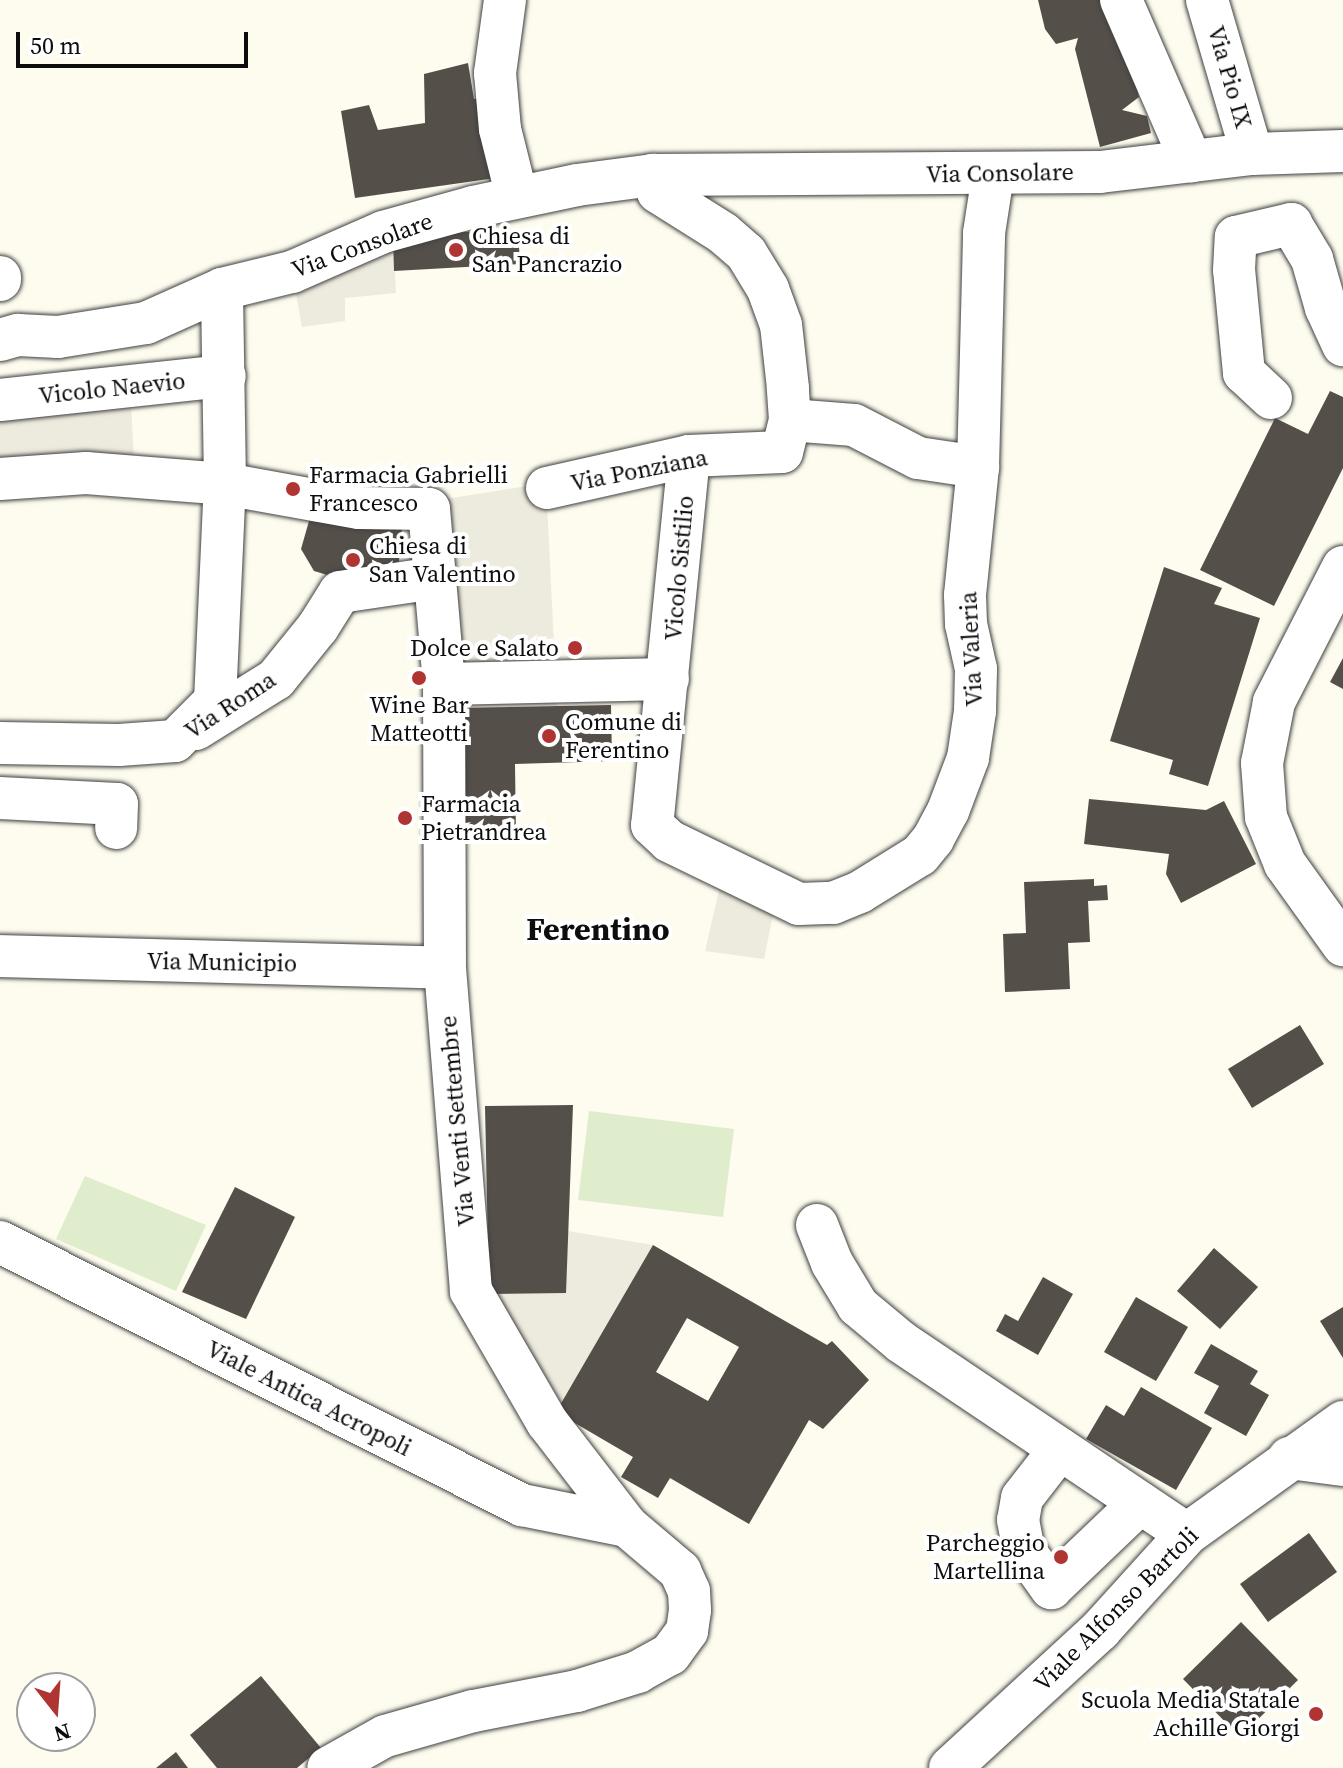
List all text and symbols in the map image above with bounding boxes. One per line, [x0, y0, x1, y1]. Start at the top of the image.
scale bar [20, 16, 252, 66]
street label: Via Pio IX [1202, 22, 1258, 132]
text: 50 m [30, 29, 81, 62]
street label: Via Consolare [926, 157, 1074, 189]
street label: Via Consolare [288, 206, 436, 284]
place label: Chiesa di San Pancrazio [472, 222, 622, 278]
marker: Chiesa di San Pancrazio [447, 241, 465, 259]
street label: Vicolo Naevio [37, 366, 187, 410]
street label: Via Ponziana [568, 443, 710, 497]
place label: Farmacia Gabrielli Francesco [309, 461, 508, 517]
marker: Farmacia Gabrielli Francesco [284, 480, 302, 498]
street label: Vicolo Sistilio [658, 494, 700, 642]
place label: Chiesa di San Valentino [369, 532, 516, 588]
marker: Chiesa di San Valentino [344, 551, 362, 569]
street label: Via Valeria [954, 590, 988, 708]
place label: Dolce e Salato [410, 634, 559, 662]
marker: Dolce e Salato [566, 639, 584, 657]
street label: Via Roma [179, 665, 281, 745]
marker: Wine Bar Matteotti [410, 669, 428, 687]
place label: Wine Bar Matteotti [369, 691, 469, 747]
place label: Comune di Ferentino [565, 708, 682, 764]
marker: Comune di Ferentino [540, 727, 558, 745]
place label: Farmacia Pietrandrea [421, 790, 547, 846]
marker: Farmacia Pietrandrea [396, 809, 414, 827]
district label: Ferentino [526, 910, 670, 948]
street label: Via Municipio [147, 946, 297, 978]
street label: Via Venti Settembre [433, 1014, 481, 1228]
street label: Viale Antica Acropoli [202, 1334, 416, 1462]
street label: Viale Alfonso Bartoli [1028, 1521, 1204, 1697]
place label: Parcheggio Martellina [926, 1529, 1045, 1585]
marker: Parcheggio Martellina [1052, 1548, 1070, 1566]
north arrow [16, 1672, 96, 1752]
place label: Scuola Media Statale Achille Giorgi [1081, 1686, 1300, 1742]
marker: Scuola Media Statale Achille Giorgi [1307, 1705, 1325, 1723]
text: N [50, 1716, 74, 1750]

